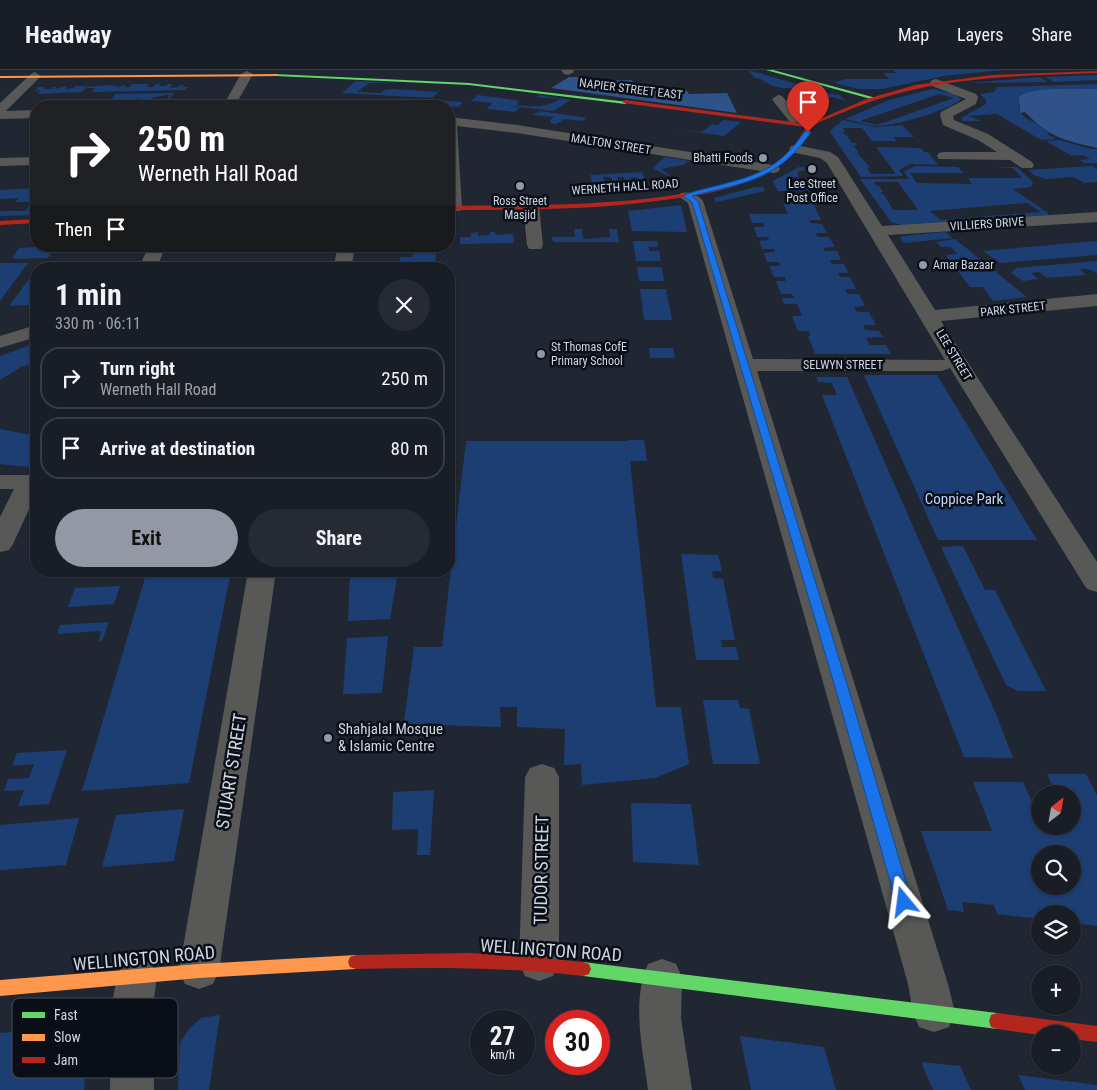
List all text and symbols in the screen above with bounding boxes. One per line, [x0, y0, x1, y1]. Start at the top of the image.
text: Headway [25, 21, 111, 49]
text: Map [898, 24, 929, 45]
text: Layers [957, 24, 1004, 45]
text: Share [1032, 24, 1072, 45]
street label: NAPIER STREET EAST [578, 76, 684, 102]
pin [787, 81, 829, 132]
icon: arrive [794, 88, 822, 116]
text: 250 m [138, 119, 225, 160]
icon: right [55, 120, 120, 185]
street label: MALTON STREET [570, 131, 652, 157]
place label: Bhatti Foods [693, 151, 753, 165]
marker: Bhatti Foods [757, 152, 769, 164]
text: Werneth Hall Road [138, 161, 298, 186]
marker: Lee Street Post Office [806, 163, 818, 175]
street label: WERNETH HALL ROAD [571, 176, 679, 198]
place label: Lee Street Post Office [786, 177, 838, 205]
marker: Ross Street Masjid [514, 180, 526, 192]
place label: Ross Street Masjid [493, 194, 548, 222]
street label: VILLIERS DRIVE [949, 214, 1025, 234]
icon: arrive [102, 215, 130, 243]
text: Then [55, 218, 92, 241]
place label: Amar Bazaar [933, 258, 994, 272]
marker: Amar Bazaar [917, 259, 929, 271]
text: 1 min [55, 277, 122, 312]
button: close [378, 279, 430, 331]
street label: PARK STREET [980, 299, 1046, 319]
text: 330 m · 06:11 [55, 314, 141, 333]
street label: LEE STREET [933, 327, 975, 383]
place label: St Thomas CofE Primary School [551, 340, 627, 368]
marker: St Thomas CofE Primary School [535, 348, 547, 360]
text: Turn right [100, 357, 175, 380]
street label: SELWYN STREET [803, 358, 883, 372]
icon: right [57, 364, 85, 392]
text: 250 m [381, 367, 428, 390]
text: Werneth Hall Road [100, 380, 216, 399]
icon: arrive [57, 434, 85, 462]
text: Arrive at destination [100, 437, 255, 460]
text: 80 m [391, 437, 428, 460]
park label: Coppice Park [925, 490, 1003, 508]
button: Exit [55, 509, 238, 567]
button: Share [248, 509, 430, 567]
street label: STUART STREET [212, 712, 250, 830]
place label: Shahjalal Mosque & Islamic Centre [338, 720, 443, 755]
marker: Shahjalal Mosque & Islamic Centre [322, 732, 334, 744]
north arrow [1031, 785, 1081, 835]
map controls [1031, 785, 1081, 1075]
street label: TUDOR STREET [530, 815, 552, 925]
button: search [1031, 845, 1081, 895]
position arrow [877, 875, 929, 927]
button: layers [1031, 905, 1081, 955]
street label: WELLINGTON ROAD [479, 935, 623, 965]
street label: WELLINGTON ROAD [72, 941, 216, 975]
button: + [1031, 965, 1081, 1015]
legend [12, 998, 178, 1078]
text: Fast [54, 1007, 78, 1023]
speed limit sign: 30 [545, 1010, 610, 1075]
text: 27 [490, 1022, 515, 1051]
button: − [1031, 1025, 1081, 1075]
text: Slow [54, 1029, 81, 1045]
text: km/h [490, 1048, 515, 1062]
text: Jam [54, 1052, 78, 1068]

